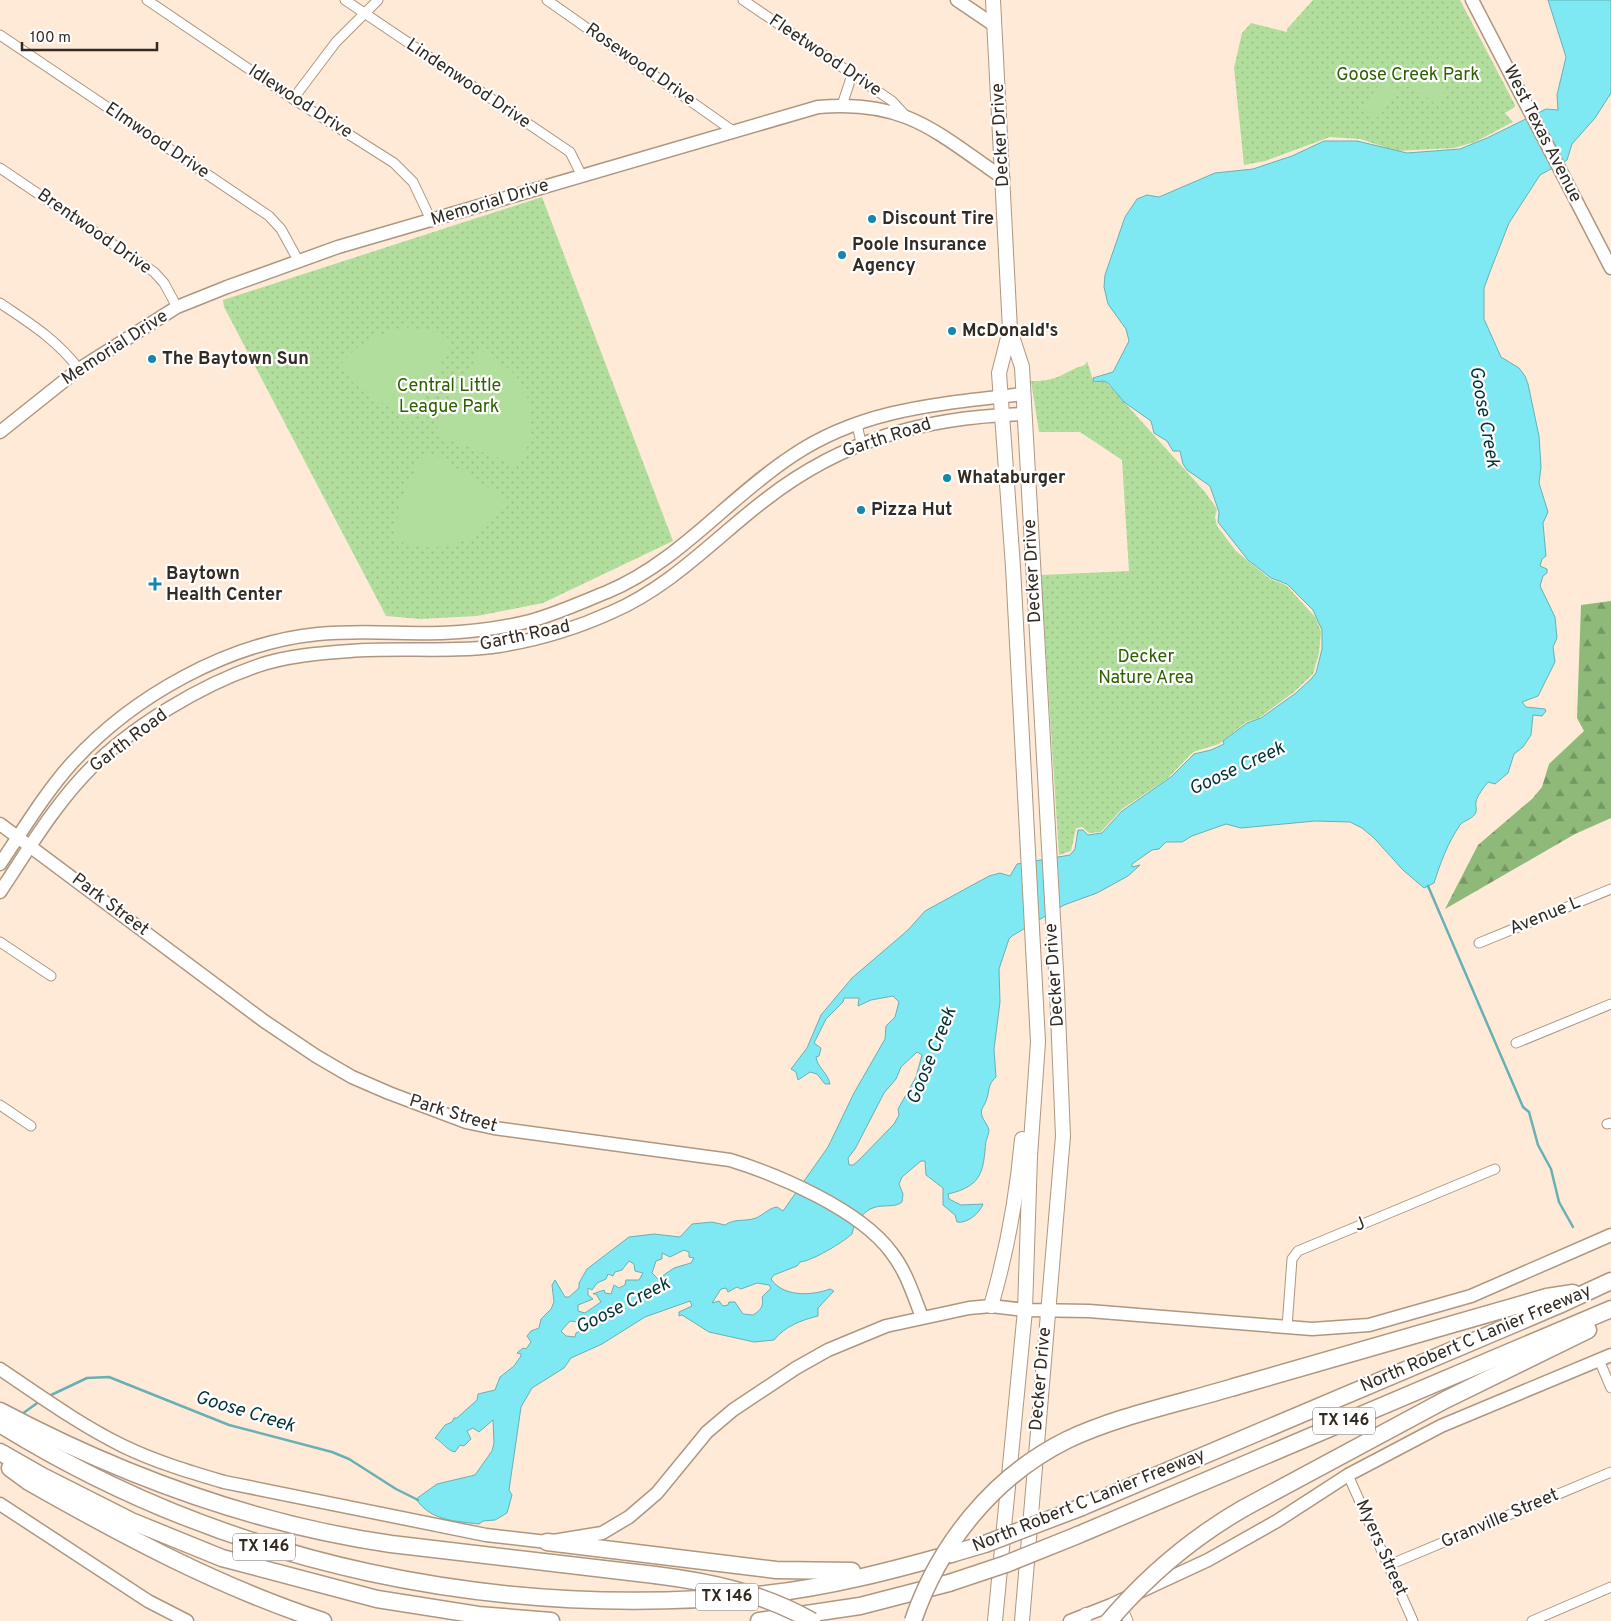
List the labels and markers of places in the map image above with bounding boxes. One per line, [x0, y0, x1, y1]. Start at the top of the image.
place label: Discount Tire [882, 208, 994, 231]
marker: Discount Tire [866, 213, 878, 225]
place label: Poole Insurance Agency [852, 234, 987, 278]
marker: Poole Insurance Agency [836, 249, 848, 261]
place label: McDonald's [962, 320, 1058, 343]
marker: McDonald's [946, 325, 958, 337]
place label: The Baytown Sun [162, 348, 309, 371]
marker: The Baytown Sun [146, 353, 158, 365]
place label: Whataburger [957, 467, 1066, 490]
marker: Whataburger [941, 472, 953, 484]
place label: Pizza Hut [871, 499, 952, 522]
marker: Pizza Hut [855, 504, 867, 516]
place label: Baytown Health Center [166, 563, 283, 607]
marker: Baytown Health Center [148, 577, 162, 591]

